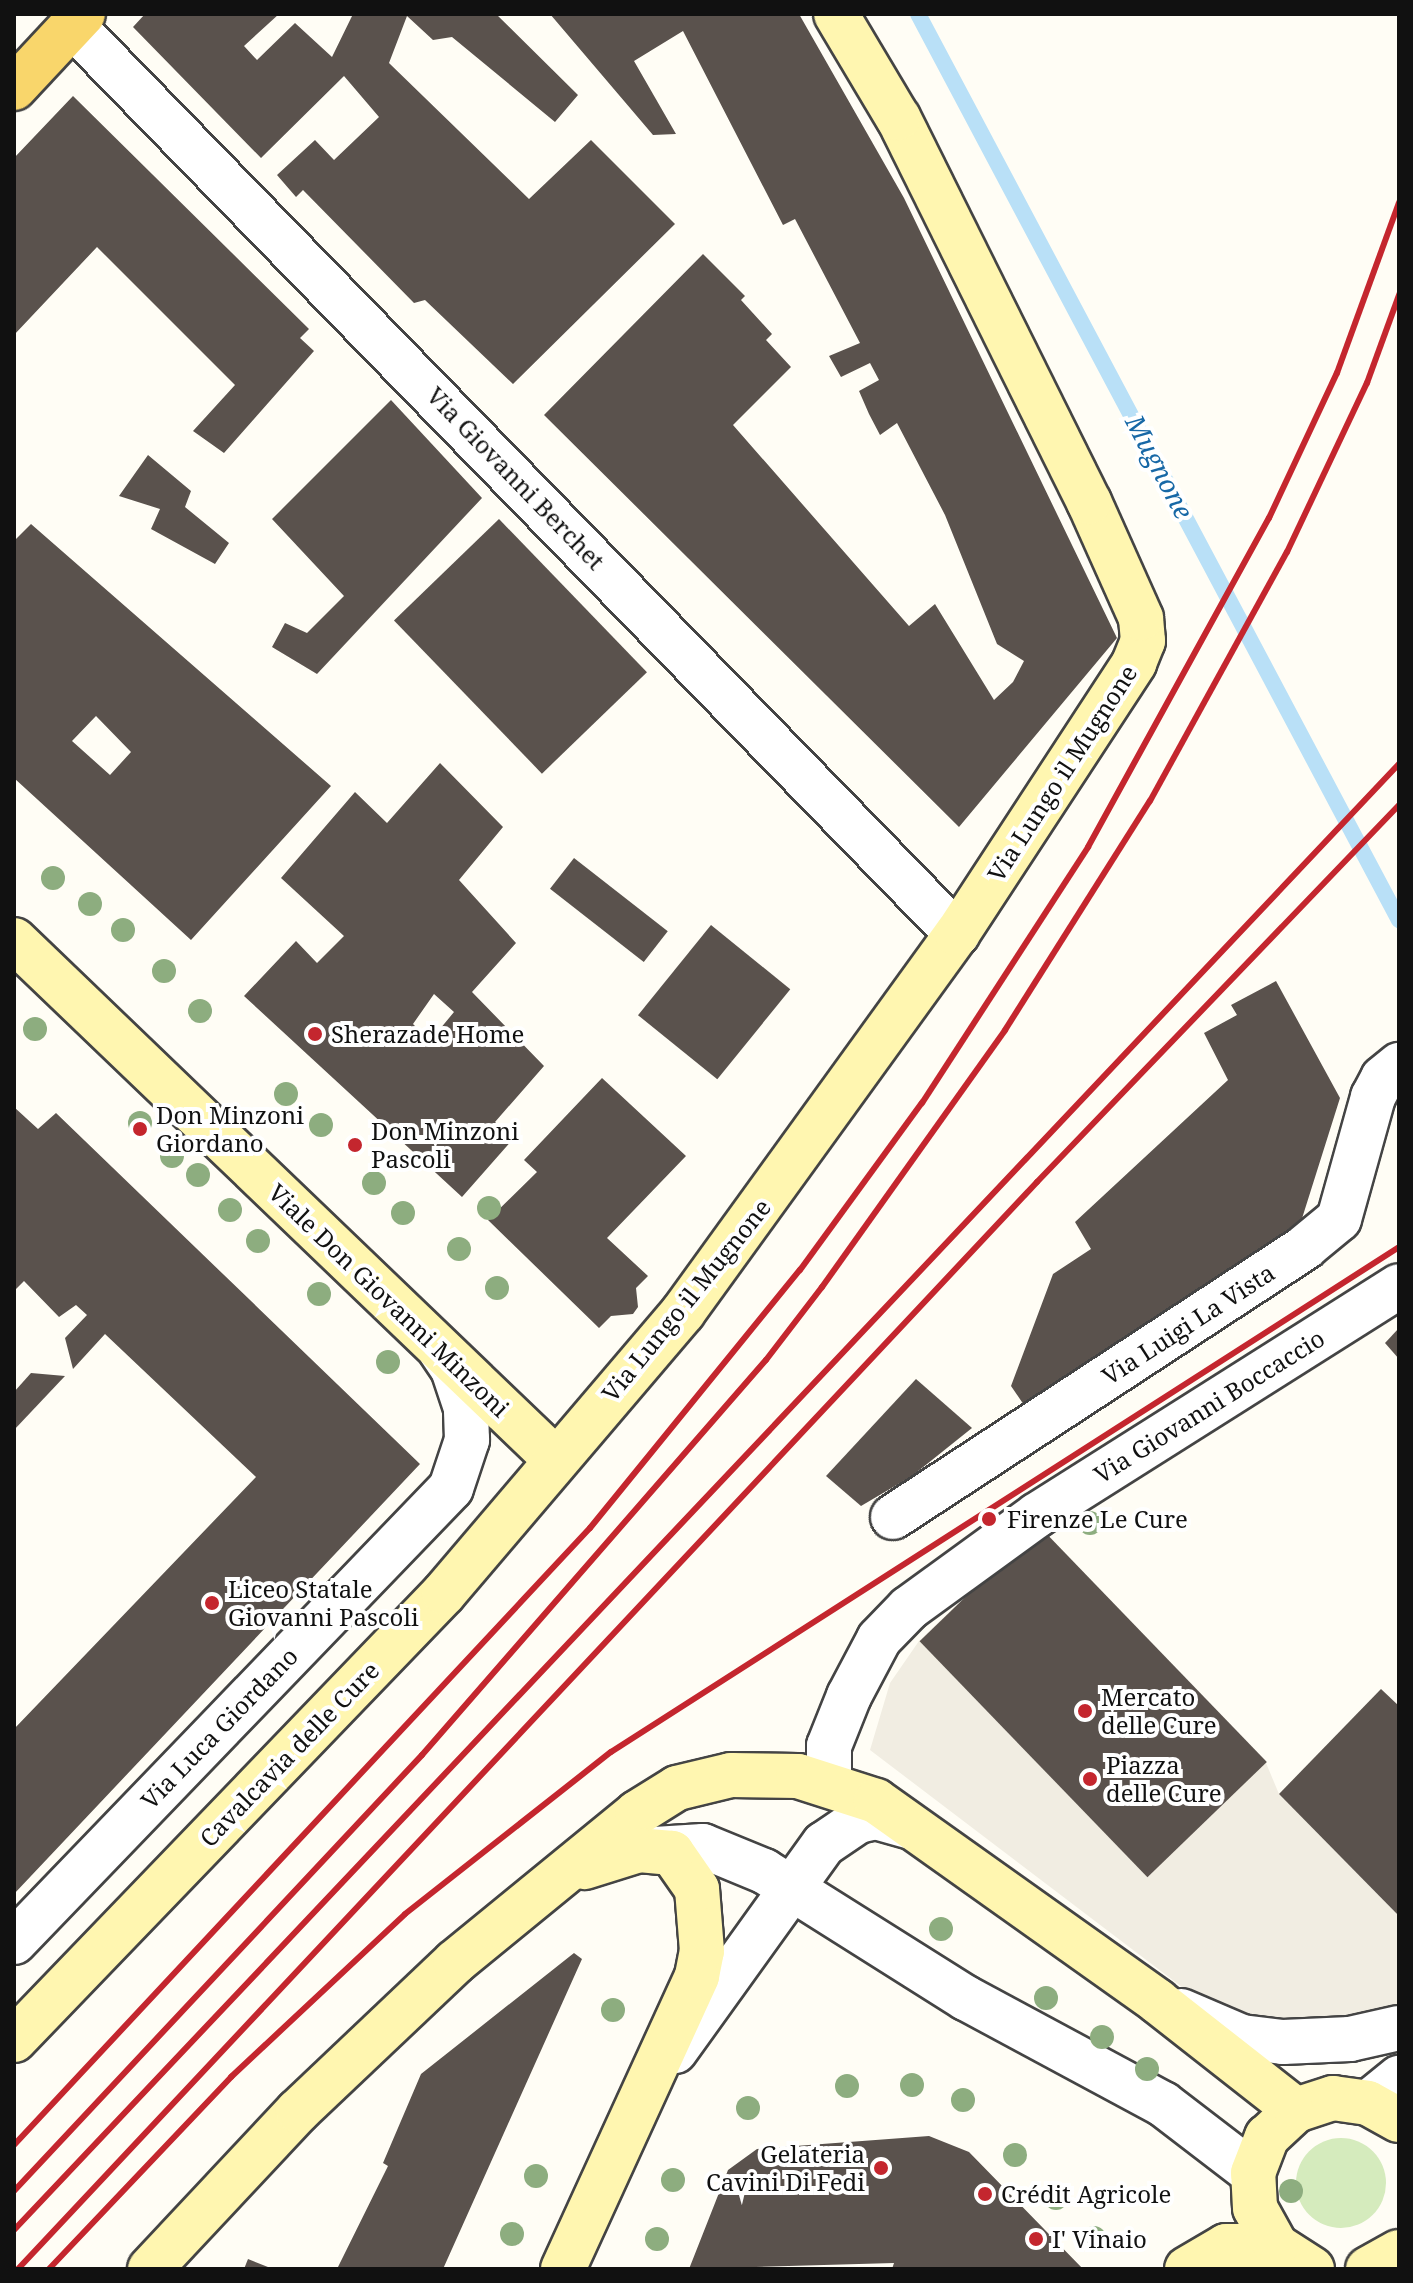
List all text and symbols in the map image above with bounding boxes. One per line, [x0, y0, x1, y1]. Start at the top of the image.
street label: Via Giovanni Berchet [421, 381, 611, 575]
water label: Mugnone [1119, 410, 1199, 524]
street label: Via Lungo il Mugnone [981, 659, 1143, 887]
place label: Sherazade Home [331, 1020, 524, 1048]
marker: Sherazade Home [306, 1025, 324, 1043]
place label: Don Minzoni Giordano [156, 1101, 304, 1157]
place label: Don Minzoni Pascoli [371, 1117, 519, 1173]
marker: Don Minzoni Giordano [131, 1120, 149, 1138]
marker: Don Minzoni Pascoli [346, 1136, 364, 1154]
street label: Viale Don Giovanni Minzoni [263, 1178, 515, 1422]
street label: Via Lungo il Mugnone [596, 1193, 776, 1407]
street label: Via Luigi La Vista [1096, 1258, 1280, 1390]
street label: Via Giovanni Boccaccio [1088, 1323, 1330, 1489]
place label: Firenze Le Cure [1007, 1505, 1188, 1533]
marker: Firenze Le Cure [978, 1508, 1000, 1530]
place label: Liceo Statale Giovanni Pascoli [228, 1575, 419, 1631]
marker: Liceo Statale Giovanni Pascoli [203, 1594, 221, 1612]
street label: Via Luca Giordano [135, 1641, 303, 1815]
street label: Cavalcavia delle Cure [193, 1656, 385, 1852]
place label: Mercato delle Cure [1101, 1683, 1217, 1739]
marker: Mercato delle Cure [1076, 1702, 1094, 1720]
place label: Piazza delle Cure [1106, 1751, 1222, 1807]
marker: Piazza delle Cure [1081, 1770, 1099, 1788]
place label: Gelateria Cavini Di Fedi [706, 2140, 865, 2196]
marker: Gelateria Cavini Di Fedi [872, 2159, 890, 2177]
place label: Crédit Agricole [1001, 2180, 1171, 2208]
marker: Crédit Agricole [976, 2185, 994, 2203]
place label: I' Vinaio [1052, 2225, 1147, 2253]
marker: I' Vinaio [1027, 2230, 1045, 2248]

